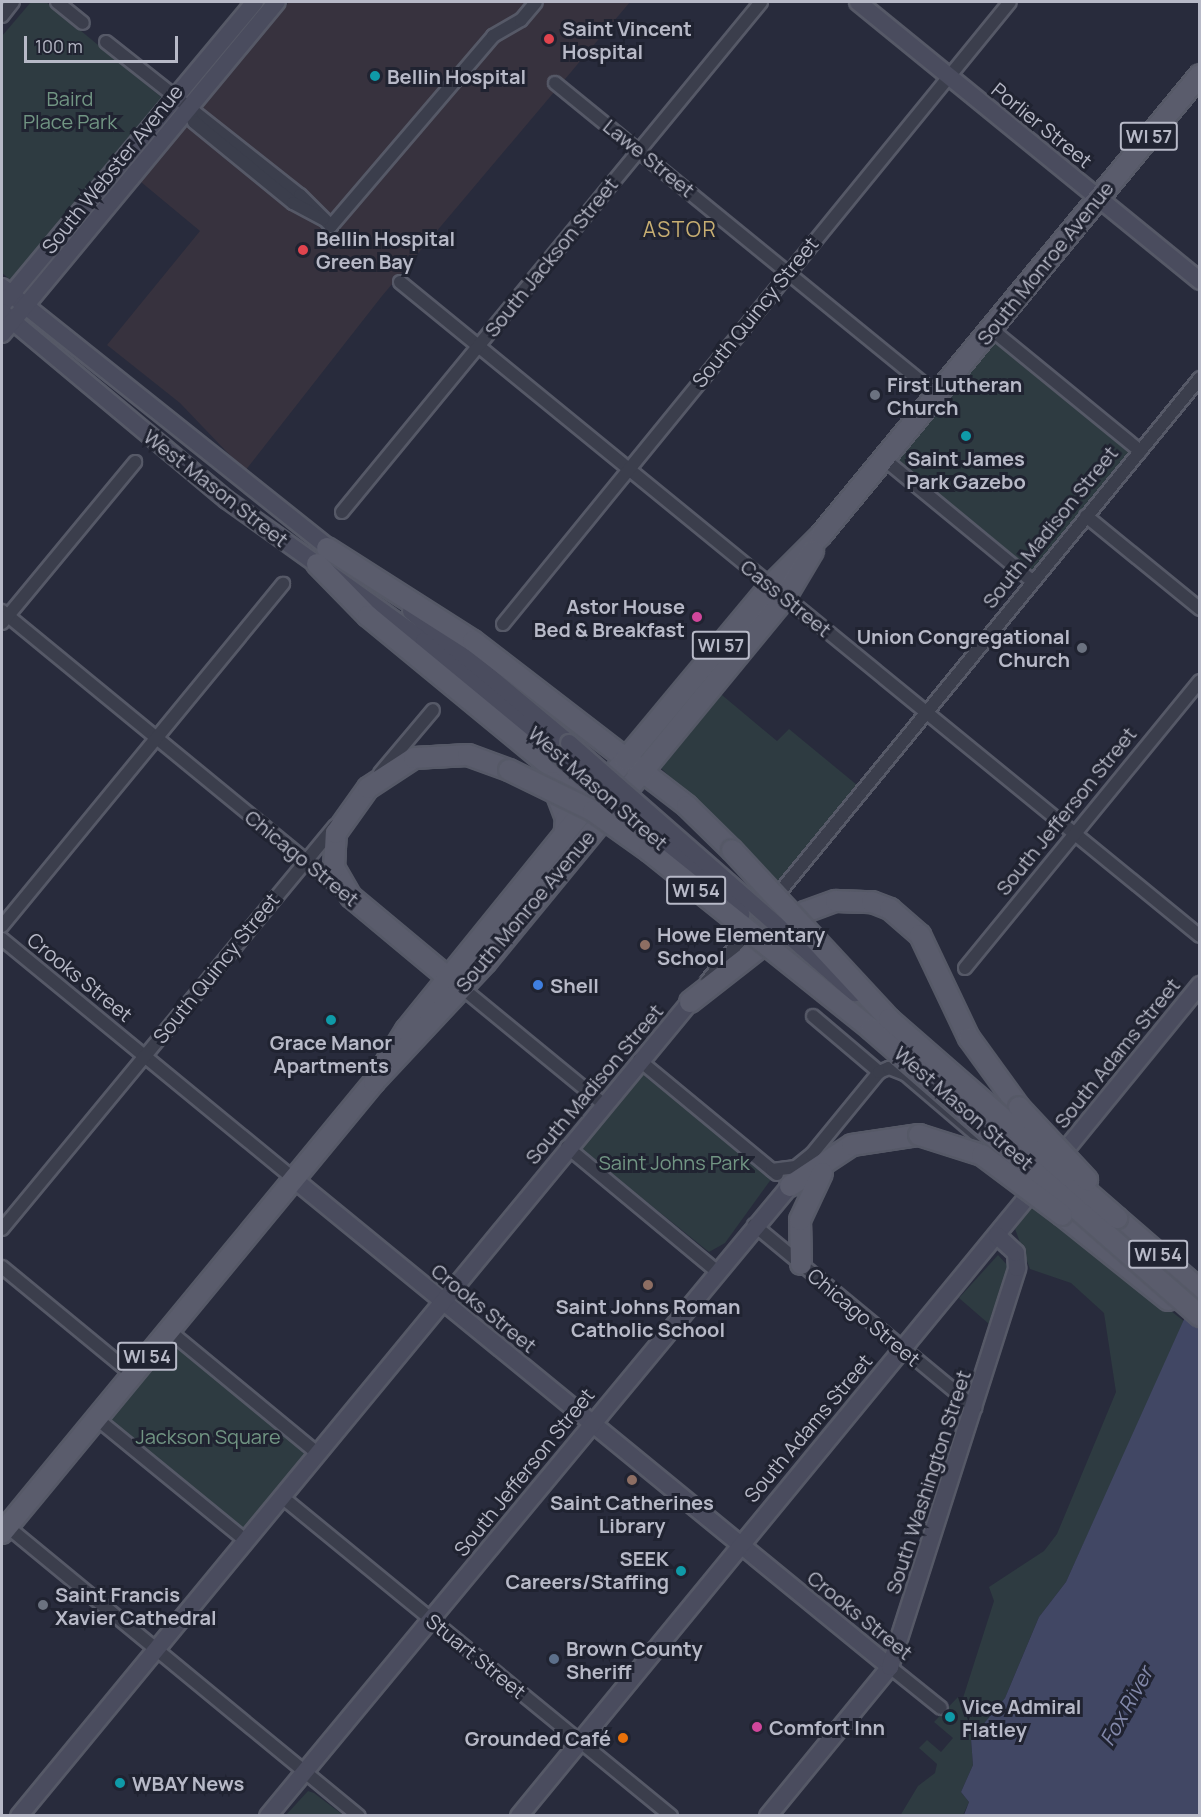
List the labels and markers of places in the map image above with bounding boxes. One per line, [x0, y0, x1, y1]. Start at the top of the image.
place label: Saint Vincent Hospital [562, 16, 692, 63]
marker: Saint Vincent Hospital [540, 30, 558, 48]
place label: Bellin Hospital [387, 64, 526, 88]
marker: Bellin Hospital [368, 69, 382, 83]
place label: Bellin Hospital Green Bay [316, 226, 455, 273]
marker: Bellin Hospital Green Bay [294, 241, 312, 259]
place label: First Lutheran Church [887, 372, 1022, 419]
marker: First Lutheran Church [868, 388, 882, 402]
marker: Saint James Park Gazebo [959, 429, 973, 443]
place label: Saint James Park Gazebo [906, 446, 1026, 493]
place label: Astor House Bed & Breakfast [534, 594, 685, 641]
marker: Astor House Bed & Breakfast [690, 610, 704, 624]
place label: Union Congregational Church [857, 624, 1070, 671]
marker: Union Congregational Church [1075, 641, 1089, 655]
place label: Howe Elementary School [657, 922, 825, 969]
marker: Howe Elementary School [638, 938, 652, 952]
place label: Shell [550, 973, 599, 997]
marker: Shell [531, 978, 545, 992]
marker: Grace Manor Apartments [324, 1013, 338, 1027]
place label: Grace Manor Apartments [270, 1030, 392, 1077]
marker: Saint Johns Roman Catholic School [641, 1278, 655, 1292]
place label: Saint Johns Roman Catholic School [555, 1294, 741, 1341]
marker: Saint Catherines Library [625, 1473, 639, 1487]
place label: Saint Catherines Library [550, 1490, 714, 1537]
place label: SEEK Careers/Staffing [505, 1547, 669, 1594]
marker: SEEK Careers/Staffing [674, 1564, 688, 1578]
place label: Saint Francis Xavier Cathedral [55, 1582, 217, 1629]
marker: Saint Francis Xavier Cathedral [36, 1598, 50, 1612]
place label: Brown County Sheriff [566, 1636, 703, 1683]
marker: Brown County Sheriff [547, 1652, 561, 1666]
place label: Vice Admiral Flatley [962, 1694, 1081, 1741]
marker: Vice Admiral Flatley [943, 1710, 957, 1724]
place label: Comfort Inn [769, 1715, 885, 1739]
marker: Comfort Inn [750, 1720, 764, 1734]
place label: Grounded Café [465, 1726, 611, 1750]
marker: Grounded Café [616, 1731, 630, 1745]
place label: WBAY News [132, 1771, 245, 1795]
marker: WBAY News [113, 1776, 127, 1790]

